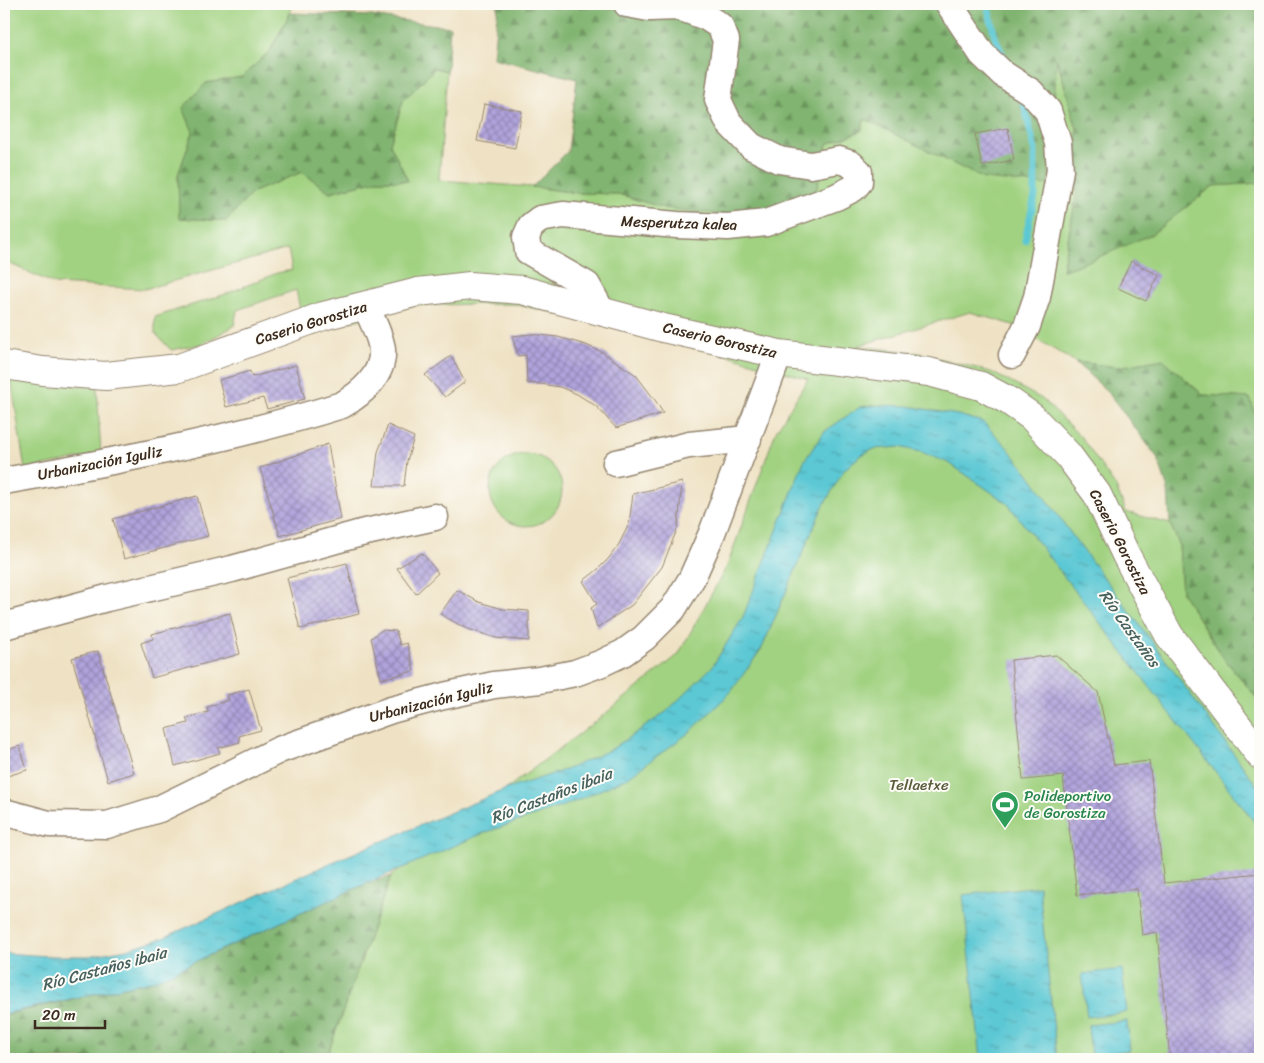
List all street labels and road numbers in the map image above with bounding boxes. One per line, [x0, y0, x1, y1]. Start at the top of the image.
street label: Mesperutza kalea [620, 208, 738, 238]
street label: Caserio Gorostiza [252, 293, 371, 352]
street label: Caserio Gorostiza [661, 314, 780, 366]
street label: Urbanización Iguliz [35, 438, 166, 488]
street label: Caserio Gorostiza [1082, 484, 1158, 600]
street label: Urbanización Iguliz [366, 674, 497, 730]

